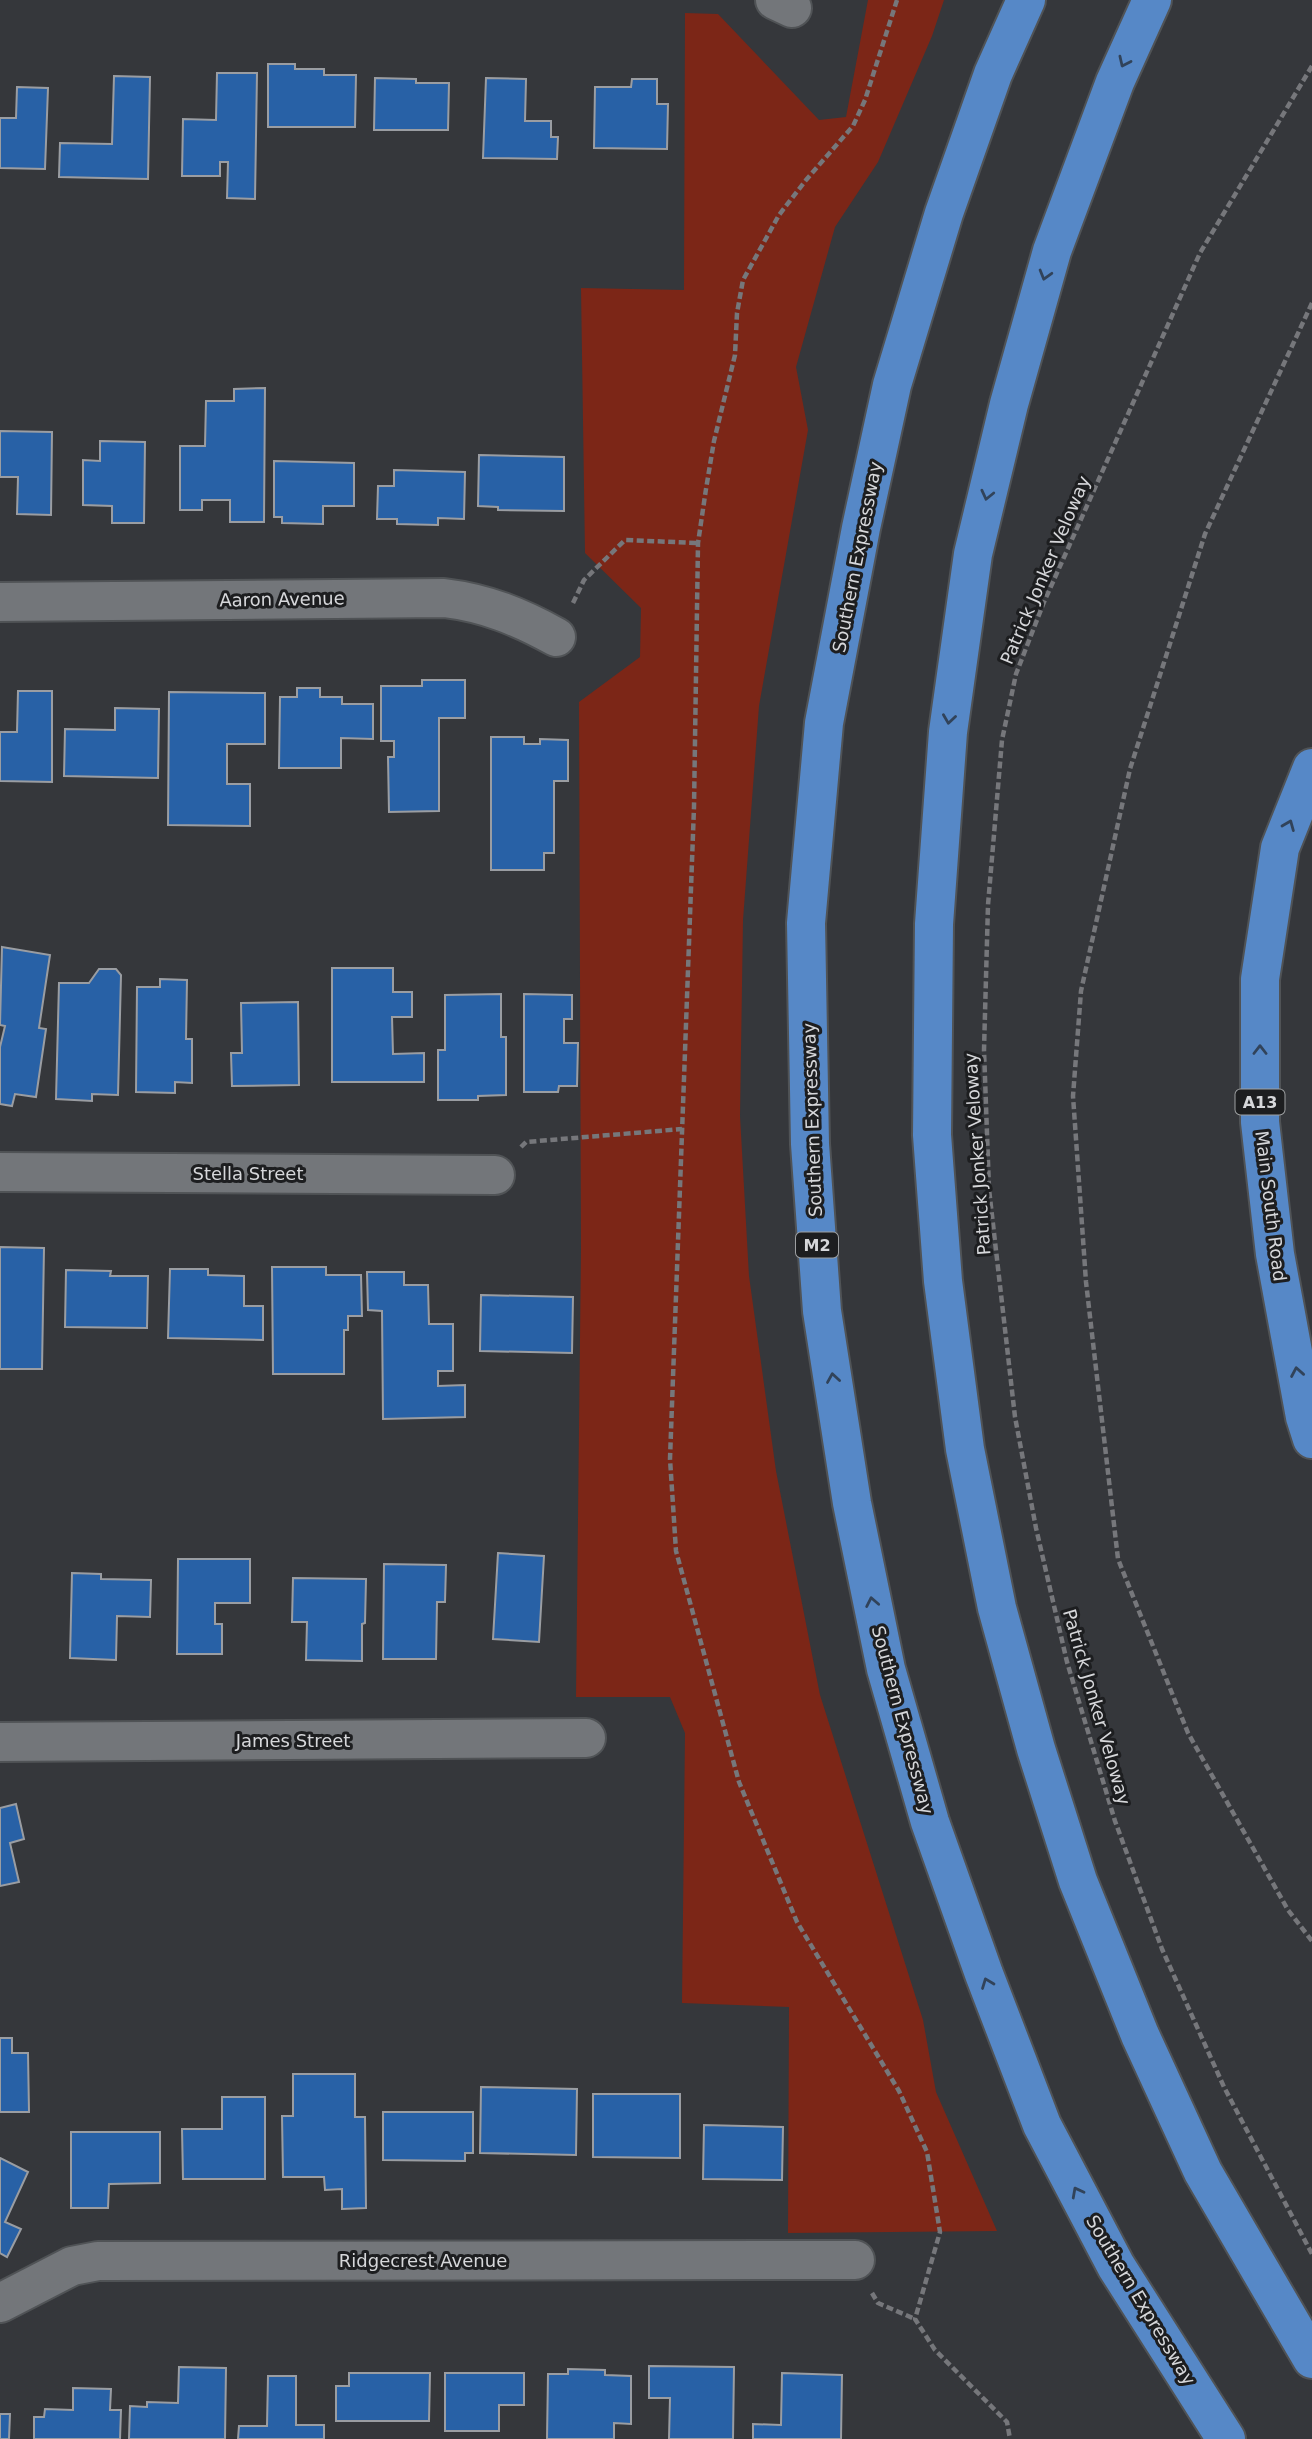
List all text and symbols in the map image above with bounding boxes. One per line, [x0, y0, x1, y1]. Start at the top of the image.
one-way arrow [1118, 55, 1132, 67]
one-way arrow [1039, 269, 1053, 281]
street label: Southern Expressway [828, 459, 886, 654]
street label: Patrick Jonker Veloway [996, 472, 1094, 667]
one-way arrow [981, 489, 996, 501]
street label: Aaron Avenue [219, 587, 345, 611]
one-way arrow [942, 714, 957, 725]
one-way arrow [1281, 820, 1295, 833]
street label: Southern Expressway [798, 1022, 826, 1217]
one-way arrow [1252, 1044, 1268, 1054]
street label: Patrick Jonker Veloway [959, 1052, 995, 1256]
road number: A13 [1236, 1090, 1284, 1114]
street label: Main South Road [1251, 1129, 1291, 1283]
street label: Stella Street [192, 1163, 304, 1184]
road number: M2 [796, 1232, 838, 1258]
one-way arrow [1290, 1366, 1305, 1378]
one-way arrow [825, 1372, 840, 1384]
one-way arrow [865, 1596, 880, 1608]
street label: Patrick Jonker Veloway [1059, 1607, 1135, 1808]
street label: Southern Expressway [868, 1623, 938, 1817]
street label: James Street [235, 1730, 350, 1751]
one-way arrow [982, 1978, 996, 1990]
one-way arrow [1072, 2187, 1085, 2199]
street label: Southern Expressway [1082, 2211, 1200, 2389]
street label: Ridgecrest Avenue [339, 2250, 507, 2271]

